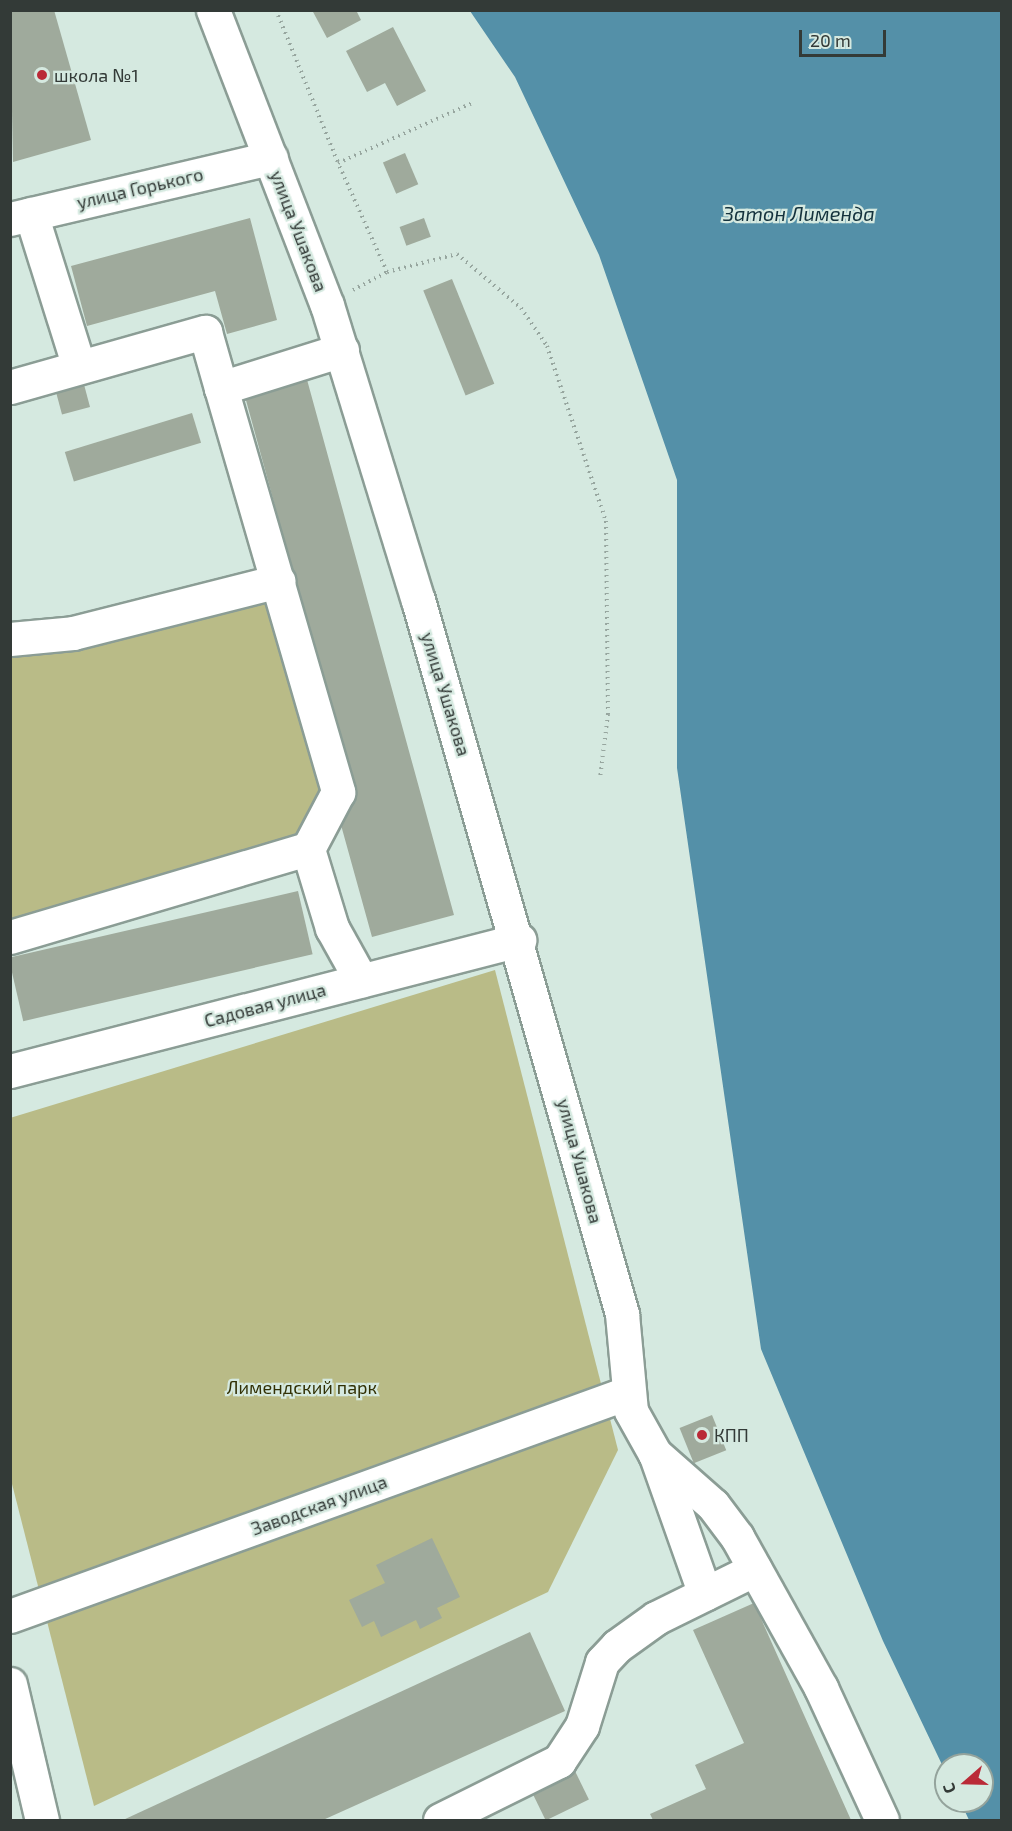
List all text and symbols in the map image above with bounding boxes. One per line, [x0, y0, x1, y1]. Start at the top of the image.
scale bar [802, 18, 889, 56]
text: 20 m [810, 29, 851, 51]
place label: школа №1 [54, 64, 139, 86]
marker: школа №1 [35, 68, 49, 82]
street label: улица Горького [75, 163, 205, 213]
street label: улица Ушакова [266, 167, 332, 295]
water label: Затон Лименда [723, 201, 875, 225]
street label: улица Ушакова [417, 630, 475, 758]
street label: Садовая улица [202, 978, 328, 1032]
street label: улица Ушакова [553, 1096, 607, 1226]
park label: Лимендский парк [227, 1376, 377, 1398]
place label: КПП [714, 1424, 749, 1446]
marker: КПП [695, 1428, 709, 1442]
street label: Заводская улица [248, 1470, 390, 1540]
north arrow [934, 1753, 994, 1813]
text: С [938, 1781, 959, 1796]

